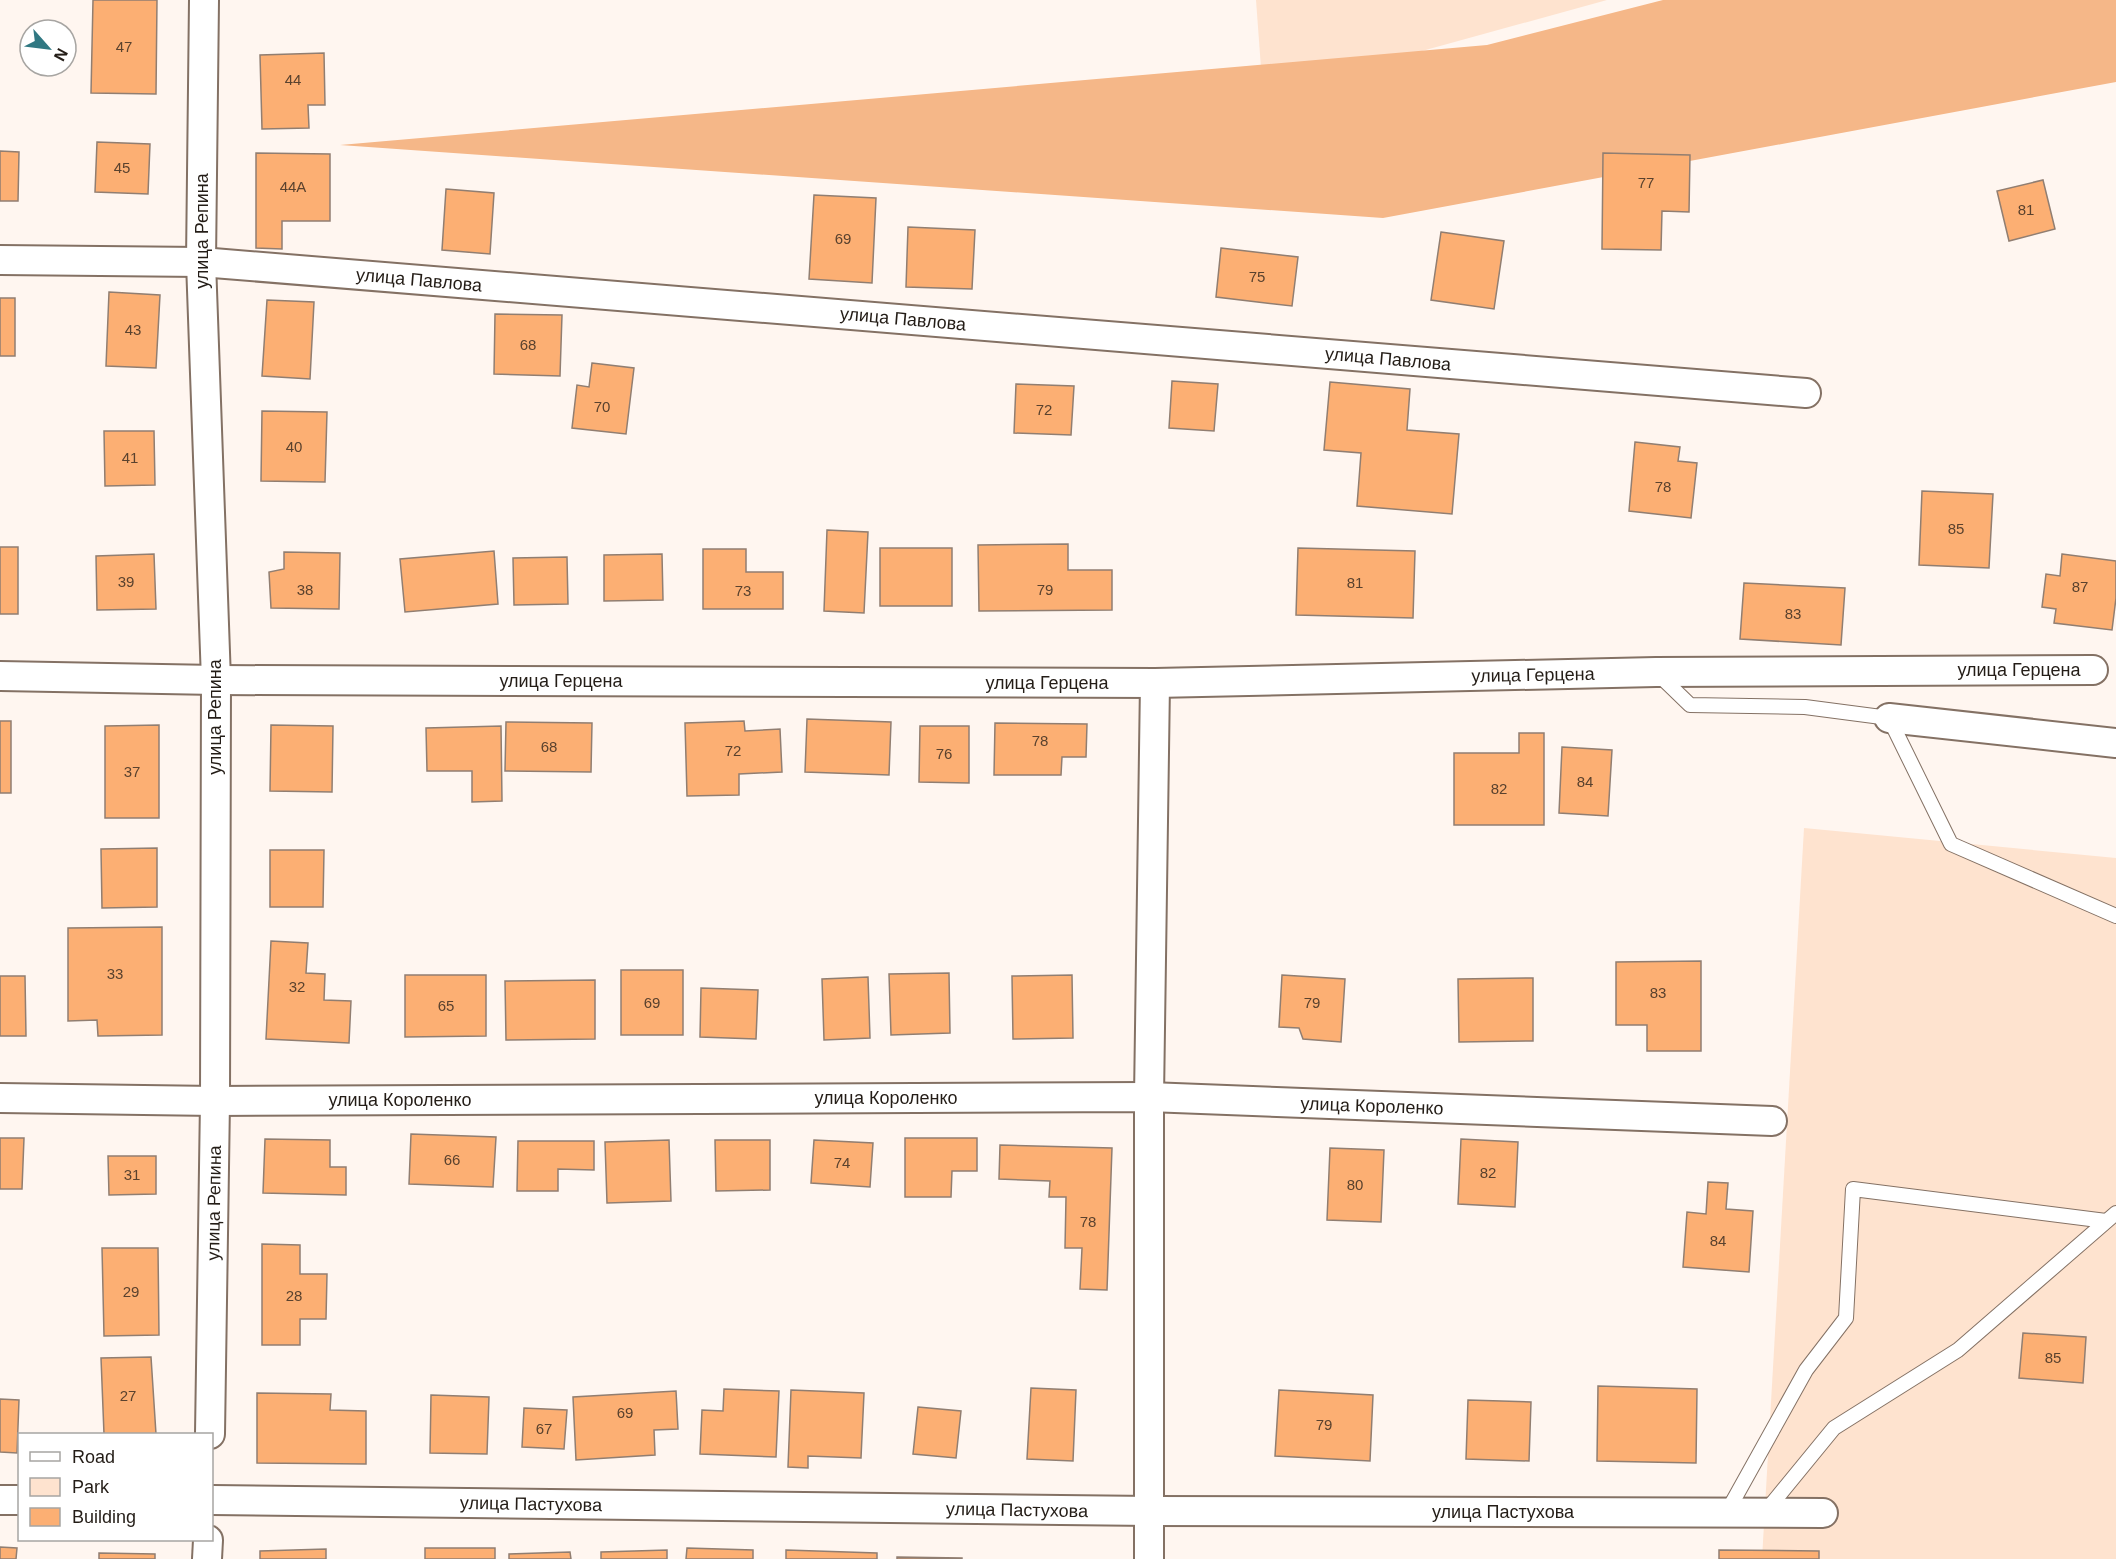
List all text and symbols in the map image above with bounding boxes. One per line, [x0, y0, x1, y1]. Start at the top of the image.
north arrow [18, 18, 78, 78]
house number: 47 [116, 38, 132, 55]
text: N [51, 46, 71, 64]
house number: 44 [285, 71, 301, 88]
house number: 45 [114, 159, 130, 176]
street label: улица Репина [192, 172, 212, 289]
house number: 77 [1638, 174, 1654, 191]
house number: 44А [280, 178, 306, 195]
house number: 81 [2018, 201, 2034, 218]
house number: 69 [835, 230, 851, 247]
street label: улица Павлова [355, 265, 484, 296]
house number: 75 [1249, 268, 1265, 285]
street label: улица Павлова [839, 304, 968, 335]
house number: 43 [125, 321, 141, 338]
house number: 68 [520, 336, 536, 353]
street label: улица Павлова [1324, 344, 1453, 375]
house number: 70 [594, 398, 610, 415]
house number: 72 [1036, 401, 1052, 418]
house number: 40 [286, 438, 302, 455]
house number: 41 [122, 449, 138, 466]
house number: 78 [1655, 478, 1671, 495]
house number: 85 [1948, 520, 1964, 537]
house number: 39 [118, 573, 134, 590]
house number: 81 [1347, 574, 1363, 591]
house number: 87 [2072, 578, 2088, 595]
house number: 38 [297, 581, 313, 598]
house number: 79 [1037, 581, 1053, 598]
house number: 73 [735, 582, 751, 599]
house number: 83 [1785, 605, 1801, 622]
street label: улица Репина [205, 658, 225, 775]
street label: улица Герцена [1957, 660, 2082, 680]
street label: улица Герцена [1471, 664, 1596, 686]
street label: улица Герцена [499, 671, 624, 691]
street label: улица Герцена [985, 673, 1110, 693]
house number: 78 [1032, 732, 1048, 749]
house number: 68 [541, 738, 557, 755]
house number: 72 [725, 742, 741, 759]
house number: 76 [936, 745, 952, 762]
house number: 37 [124, 763, 140, 780]
house number: 84 [1577, 773, 1593, 790]
house number: 82 [1491, 780, 1507, 797]
house number: 33 [107, 965, 123, 982]
house number: 32 [289, 978, 305, 995]
house number: 83 [1650, 984, 1666, 1001]
house number: 69 [644, 994, 660, 1011]
house number: 79 [1304, 994, 1320, 1011]
house number: 65 [438, 997, 454, 1014]
street label: улица Короленко [814, 1088, 958, 1108]
street label: улица Короленко [328, 1090, 472, 1110]
street label: улица Короленко [1300, 1094, 1444, 1118]
street label: улица Репина [203, 1144, 225, 1261]
house number: 66 [444, 1151, 460, 1168]
house number: 74 [834, 1154, 850, 1171]
house number: 82 [1480, 1164, 1496, 1181]
house number: 31 [124, 1166, 140, 1183]
house number: 80 [1347, 1176, 1363, 1193]
house number: 78 [1080, 1213, 1096, 1230]
house number: 84 [1710, 1232, 1726, 1249]
house number: 29 [123, 1283, 139, 1300]
house number: 28 [286, 1287, 302, 1304]
house number: 85 [2045, 1349, 2061, 1366]
house number: 27 [120, 1387, 136, 1404]
house number: 69 [617, 1404, 633, 1421]
house number: 79 [1316, 1416, 1332, 1433]
house number: 67 [536, 1420, 552, 1437]
legend [18, 1433, 213, 1541]
text: Road [72, 1447, 115, 1467]
text: Park [72, 1477, 110, 1497]
street label: улица Пастухова [460, 1493, 603, 1515]
street label: улица Пастухова [946, 1499, 1089, 1521]
street label: улица Пастухова [1432, 1502, 1575, 1522]
text: Building [72, 1507, 136, 1527]

